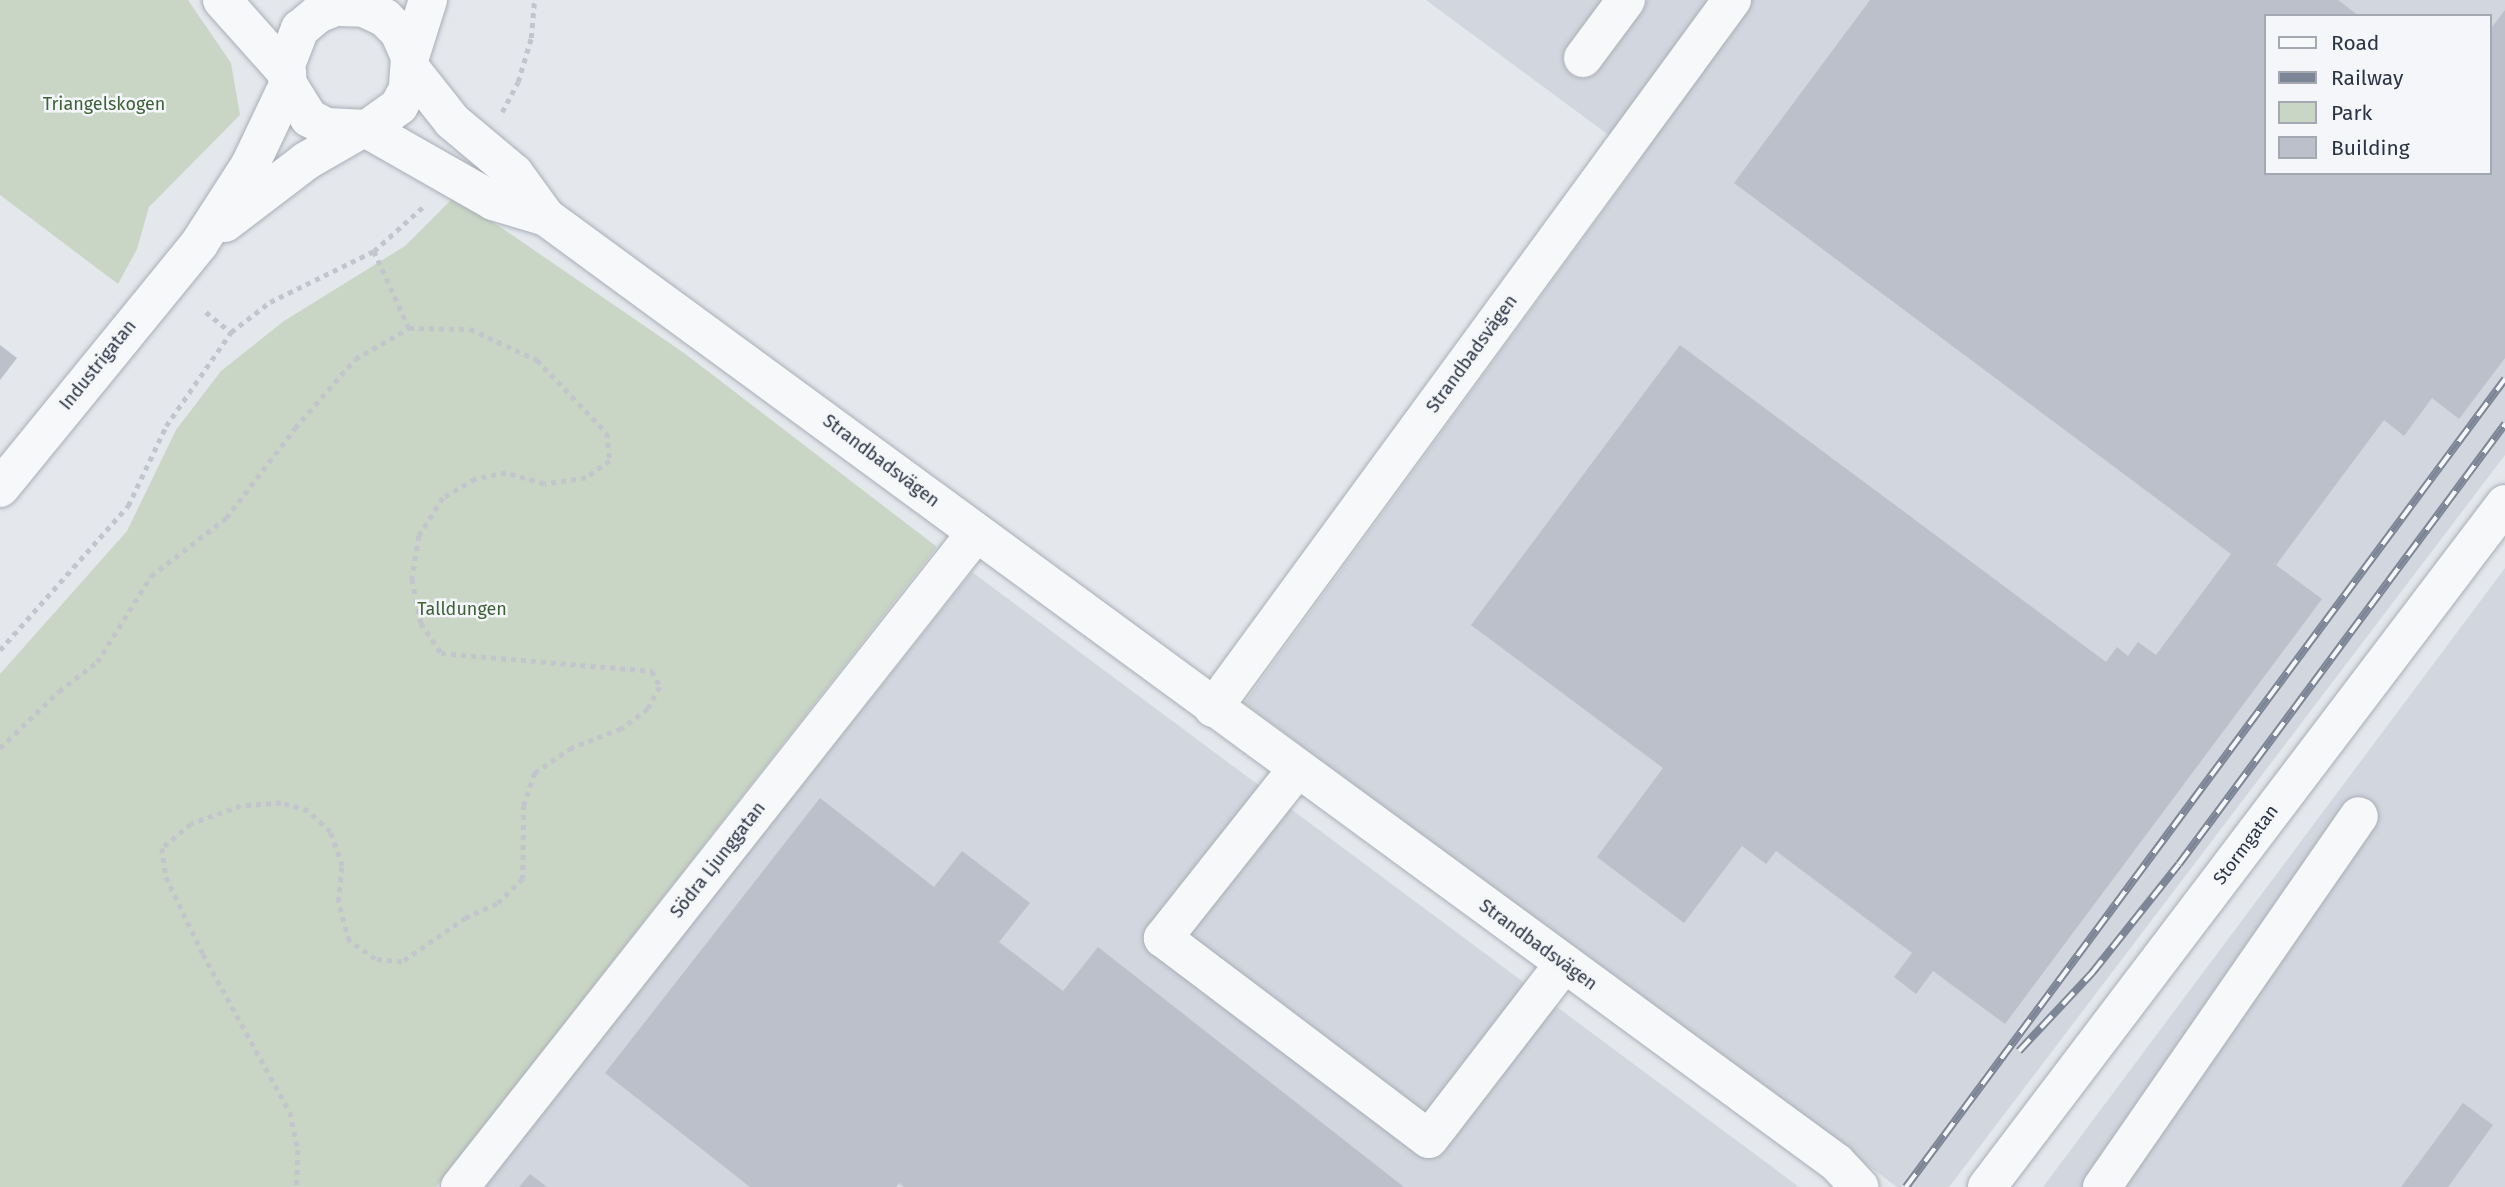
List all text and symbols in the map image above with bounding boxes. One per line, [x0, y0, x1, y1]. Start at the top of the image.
legend [2264, 14, 2491, 175]
text: Road [2331, 30, 2379, 56]
text: Railway [2331, 65, 2403, 91]
park label: Triangelskogen [43, 93, 165, 115]
text: Park [2331, 100, 2372, 126]
text: Building [2331, 135, 2410, 161]
street label: Strandbadsvägen [1422, 291, 1522, 417]
street label: Industrigatan [55, 316, 141, 414]
street label: Strandbadsvägen [818, 410, 944, 512]
park label: Talldungen [417, 598, 507, 620]
street label: Södra Ljunggatan [666, 798, 770, 922]
street label: Stormgatan [2209, 801, 2283, 889]
street label: Strandbadsvägen [1475, 895, 1601, 995]

